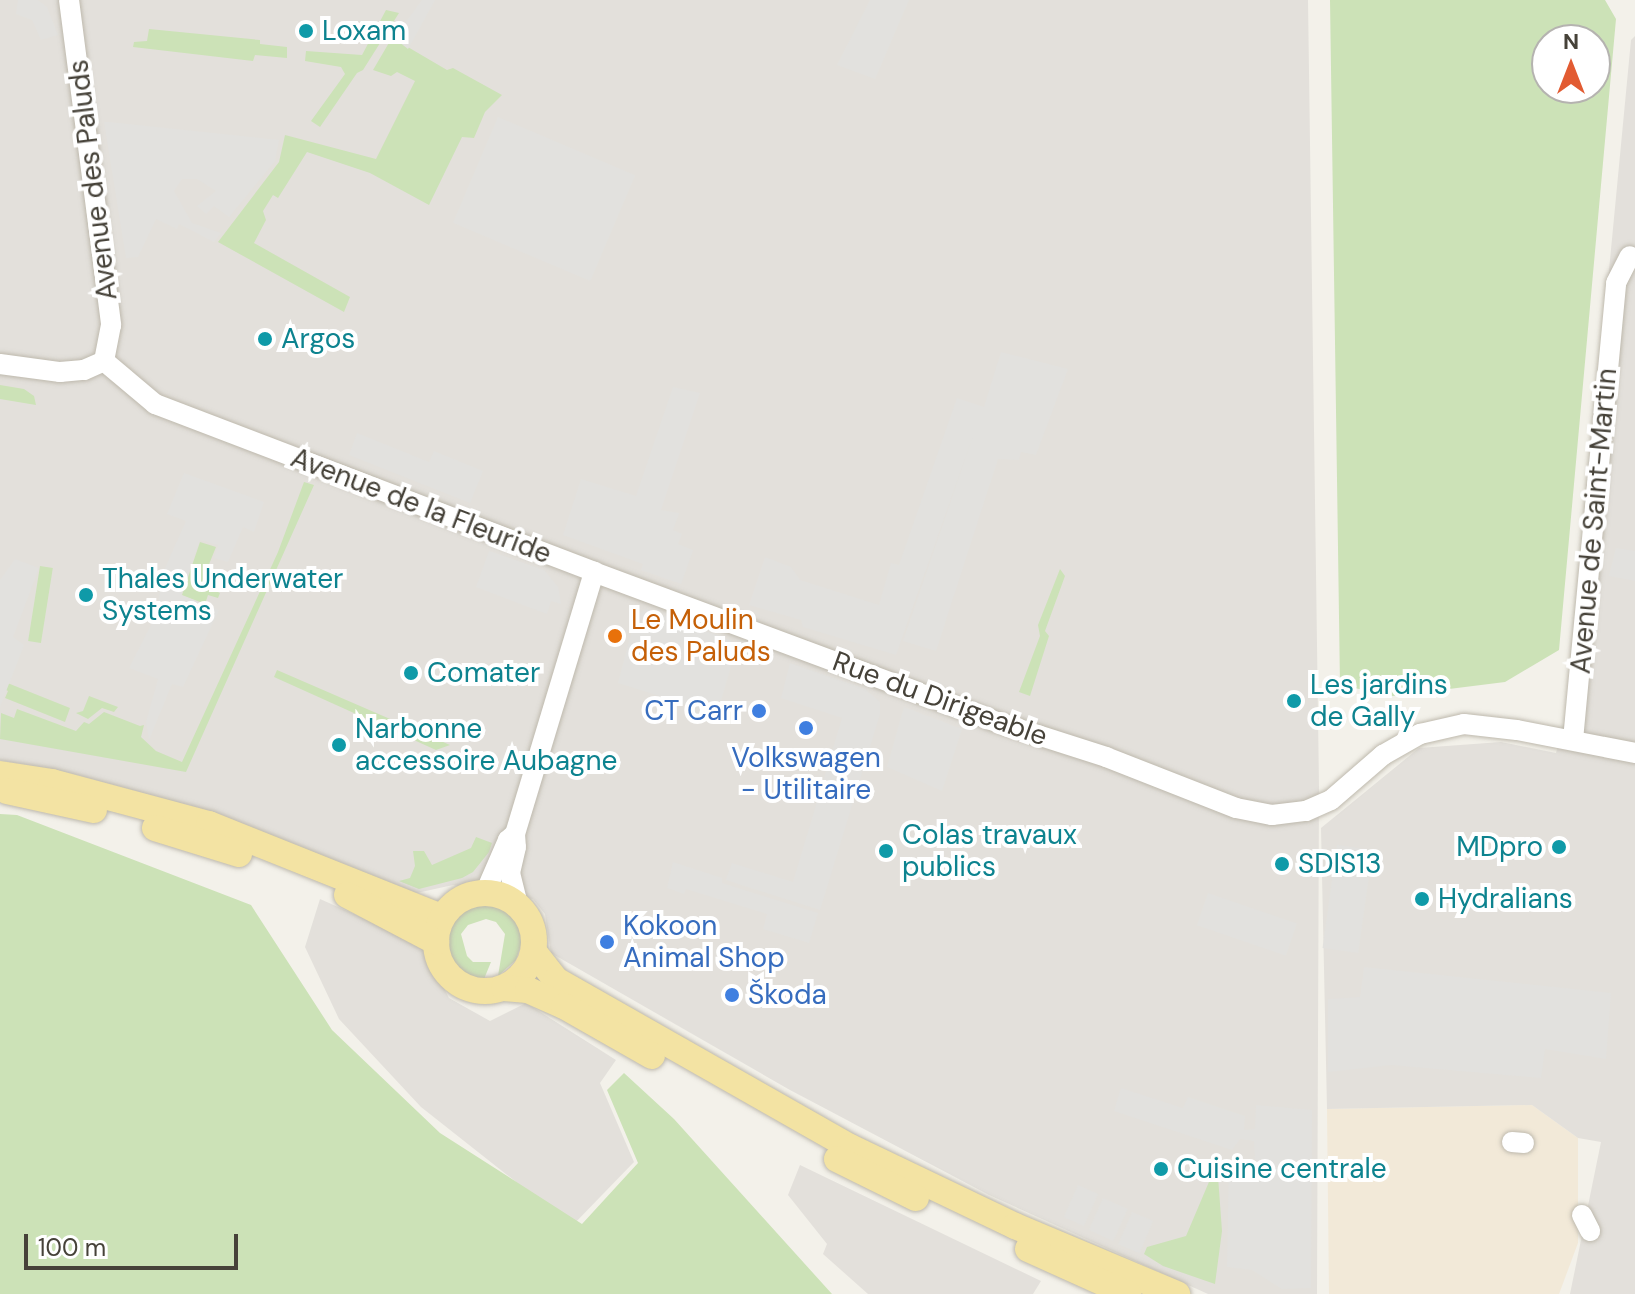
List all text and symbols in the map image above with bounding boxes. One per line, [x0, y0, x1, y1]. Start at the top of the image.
place label: Loxam [322, 14, 406, 48]
marker: Loxam [297, 22, 315, 40]
north arrow [1531, 24, 1611, 104]
text: N [1563, 27, 1579, 56]
street label: Avenue des Paluds [62, 58, 124, 302]
place label: Argos [281, 322, 355, 356]
marker: Argos [256, 330, 274, 348]
street label: Avenue de Saint-Martin [1564, 367, 1624, 675]
street label: Avenue de la Fleuride [286, 441, 556, 571]
place label: Thales Underwater Systems [102, 562, 343, 628]
marker: Thales Underwater Systems [77, 586, 95, 604]
place label: Le Moulin des Paluds [631, 603, 771, 669]
marker: Le Moulin des Paluds [606, 627, 624, 645]
street label: Rue du Dirigeable [828, 645, 1052, 753]
place label: Comater [427, 656, 540, 690]
marker: Comater [402, 664, 420, 682]
place label: Les jardins de Gally [1310, 668, 1448, 734]
marker: Les jardins de Gally [1285, 692, 1303, 710]
place label: CT Carr [644, 694, 743, 728]
marker: CT Carr [750, 702, 768, 720]
place label: Narbonne accessoire Aubagne [355, 712, 617, 778]
marker: Volkswagen - Utilitaire [797, 719, 815, 737]
marker: Narbonne accessoire Aubagne [330, 736, 348, 754]
place label: Volkswagen - Utilitaire [731, 741, 881, 807]
place label: Colas travaux publics [902, 818, 1077, 884]
place label: MDpro [1456, 830, 1543, 864]
marker: MDpro [1550, 838, 1568, 856]
marker: Colas travaux publics [877, 842, 895, 860]
place label: SDIS13 [1298, 847, 1382, 881]
marker: SDIS13 [1273, 855, 1291, 873]
place label: Hydralians [1438, 882, 1573, 916]
marker: Hydralians [1413, 890, 1431, 908]
place label: Kokoon Animal Shop [623, 909, 785, 975]
marker: Kokoon Animal Shop [598, 933, 616, 951]
place label: Škoda [748, 978, 827, 1012]
marker: Škoda [723, 986, 741, 1004]
place label: Cuisine centrale [1177, 1152, 1387, 1186]
marker: Cuisine centrale [1152, 1160, 1170, 1178]
scale bar [28, 1218, 242, 1268]
text: 100 m [38, 1232, 106, 1263]

